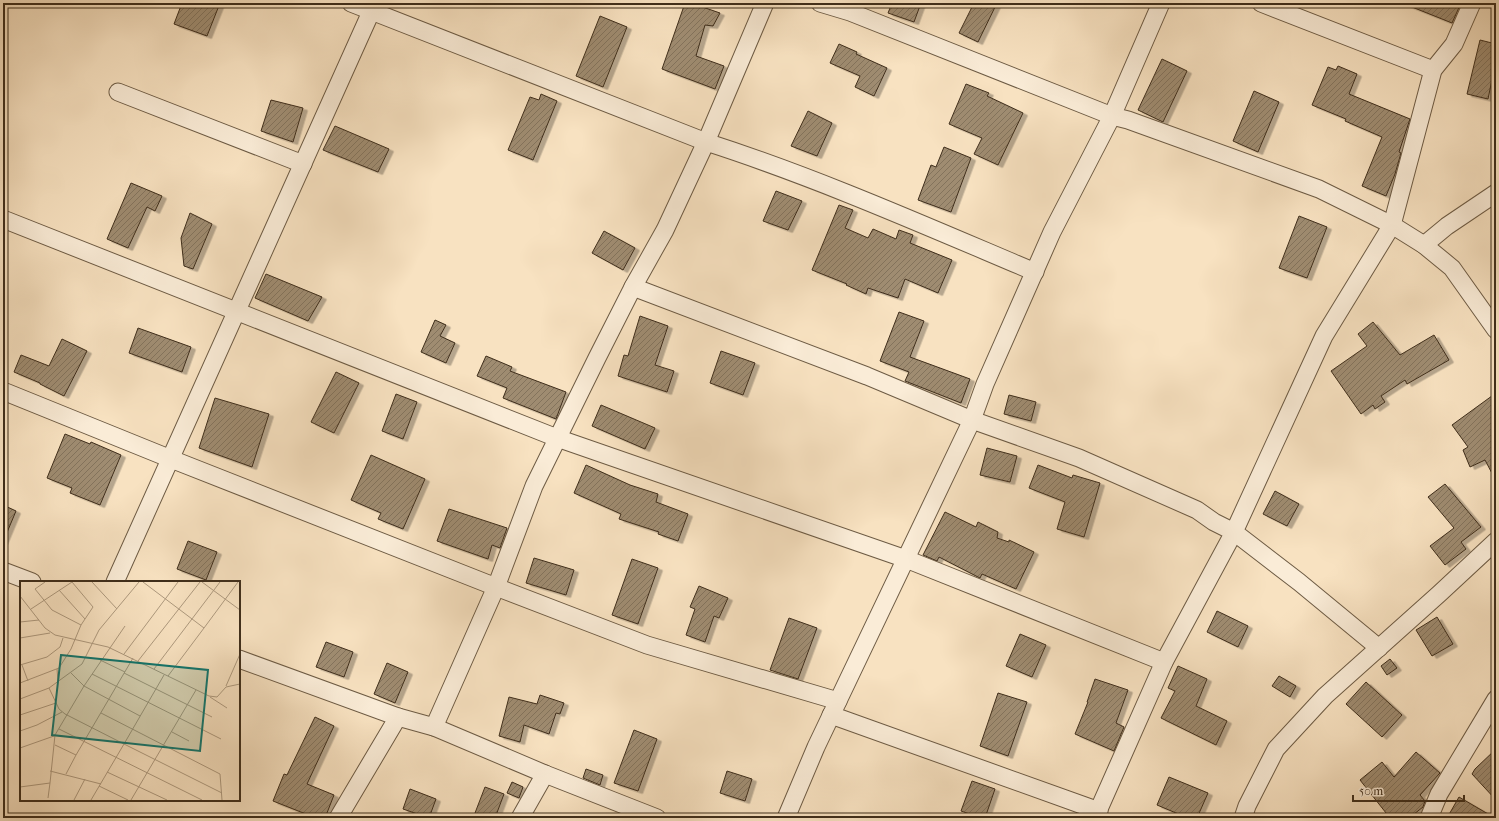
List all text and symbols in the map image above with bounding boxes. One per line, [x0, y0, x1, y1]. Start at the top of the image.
inset map [20, 581, 240, 801]
scale bar [1353, 777, 1464, 803]
text: 50 m [1359, 784, 1383, 798]

